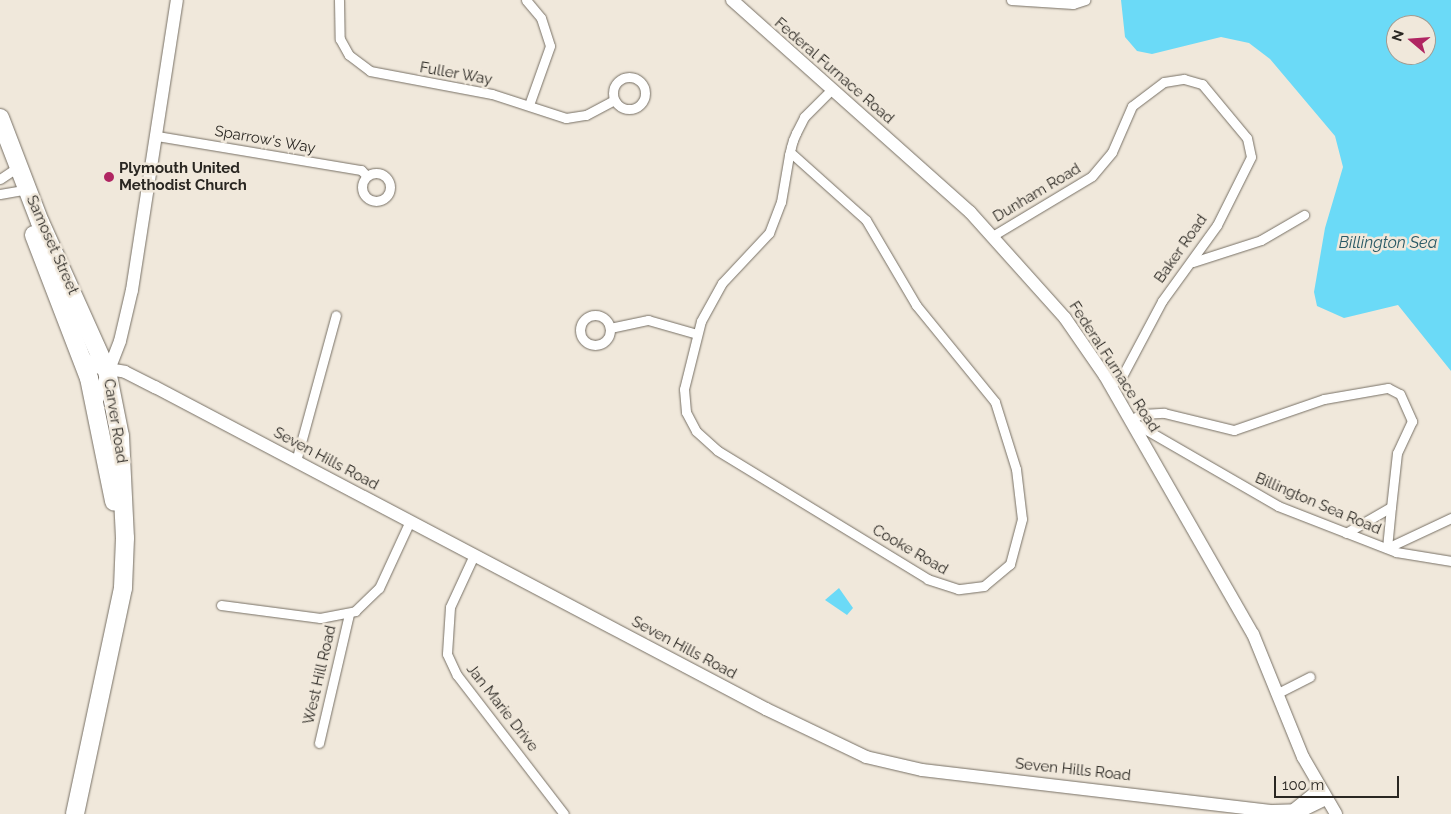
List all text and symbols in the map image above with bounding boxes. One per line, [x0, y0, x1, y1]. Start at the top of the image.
street label: Federal Furnace Road [770, 14, 898, 128]
north arrow [1386, 15, 1436, 65]
text: N [1388, 28, 1407, 43]
street label: Fuller Way [418, 59, 494, 89]
street label: Sparrow's Way [213, 122, 317, 158]
place label: Plymouth United Methodist Church [119, 159, 247, 194]
street label: Dunham Road [990, 160, 1084, 226]
marker: Plymouth United Methodist Church [103, 171, 115, 183]
street label: Samoset Street [22, 193, 82, 297]
street label: Baker Road [1151, 211, 1211, 287]
water label: Billington Sea [1339, 233, 1437, 253]
street label: Federal Furnace Road [1065, 298, 1163, 436]
street label: Carver Road [99, 377, 131, 465]
street label: Seven Hills Road [270, 424, 382, 494]
street label: Billington Sea Road [1252, 469, 1384, 539]
street label: Cooke Road [869, 521, 951, 579]
street label: Seven Hills Road [628, 613, 740, 683]
street label: West Hill Road [300, 623, 340, 727]
street label: Jan Marie Drive [462, 661, 542, 755]
street label: Seven Hills Road [1014, 755, 1132, 785]
scale bar [1276, 766, 1401, 798]
text: 100 m [1282, 776, 1324, 794]

